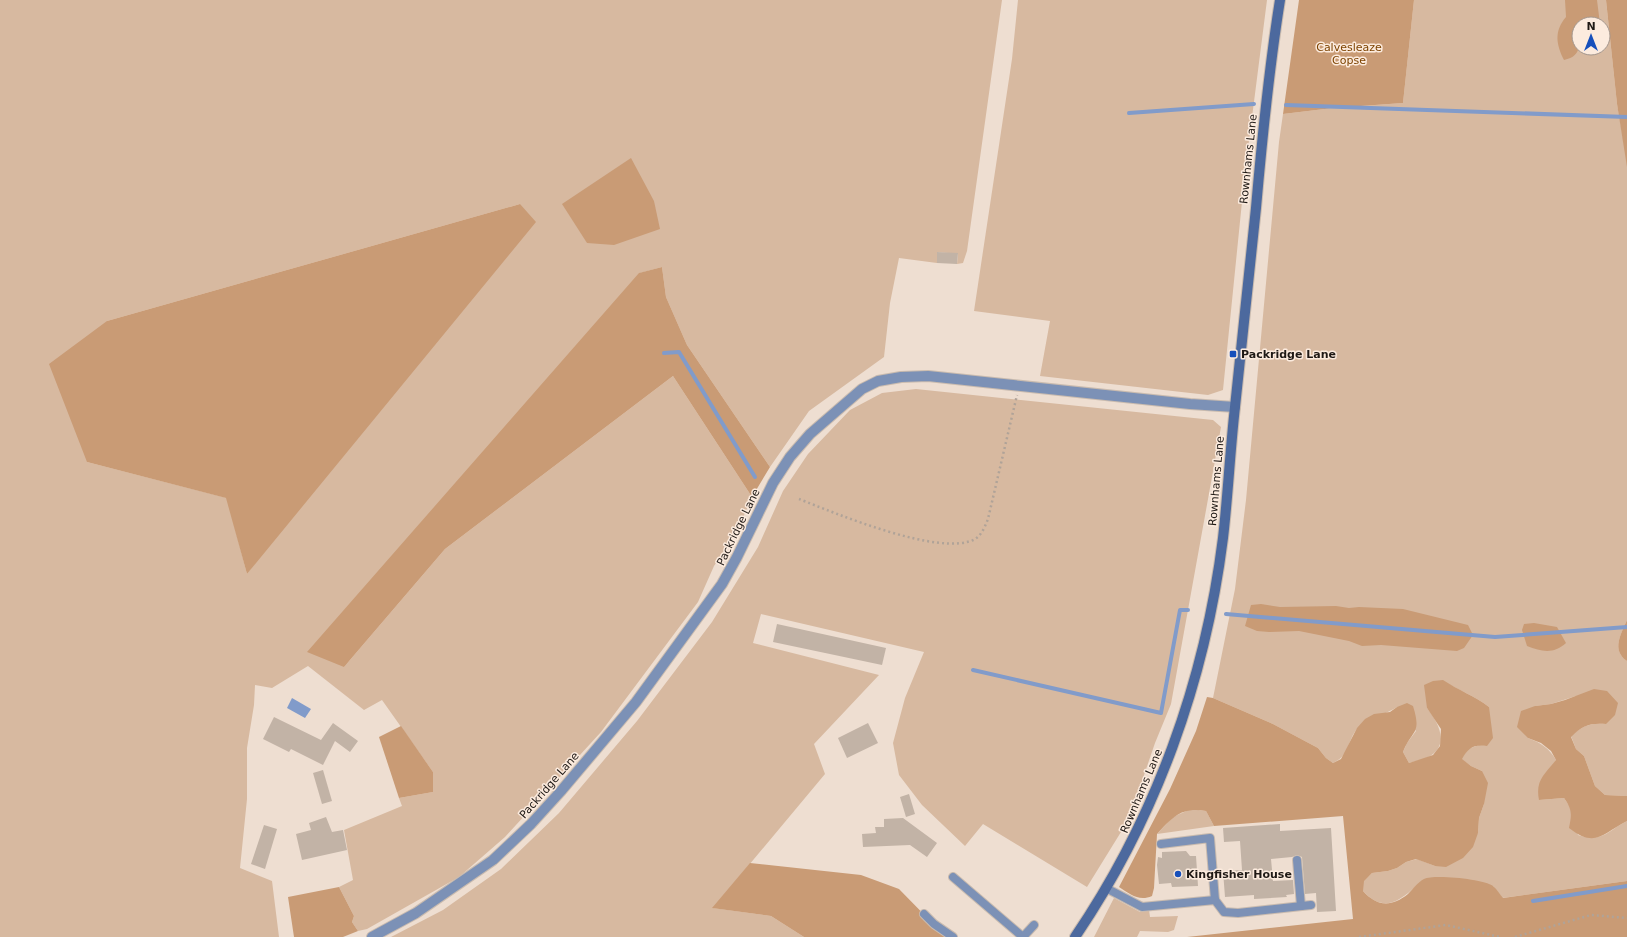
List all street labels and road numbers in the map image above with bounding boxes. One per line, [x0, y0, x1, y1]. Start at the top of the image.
street label: Rownhams Lane [1237, 113, 1260, 205]
street label: Rownhams Lane [1206, 435, 1227, 527]
street label: Packridge Lane [714, 487, 763, 568]
street label: Rownhams Lane [1118, 747, 1165, 835]
street label: Packridge Lane [517, 749, 582, 821]

